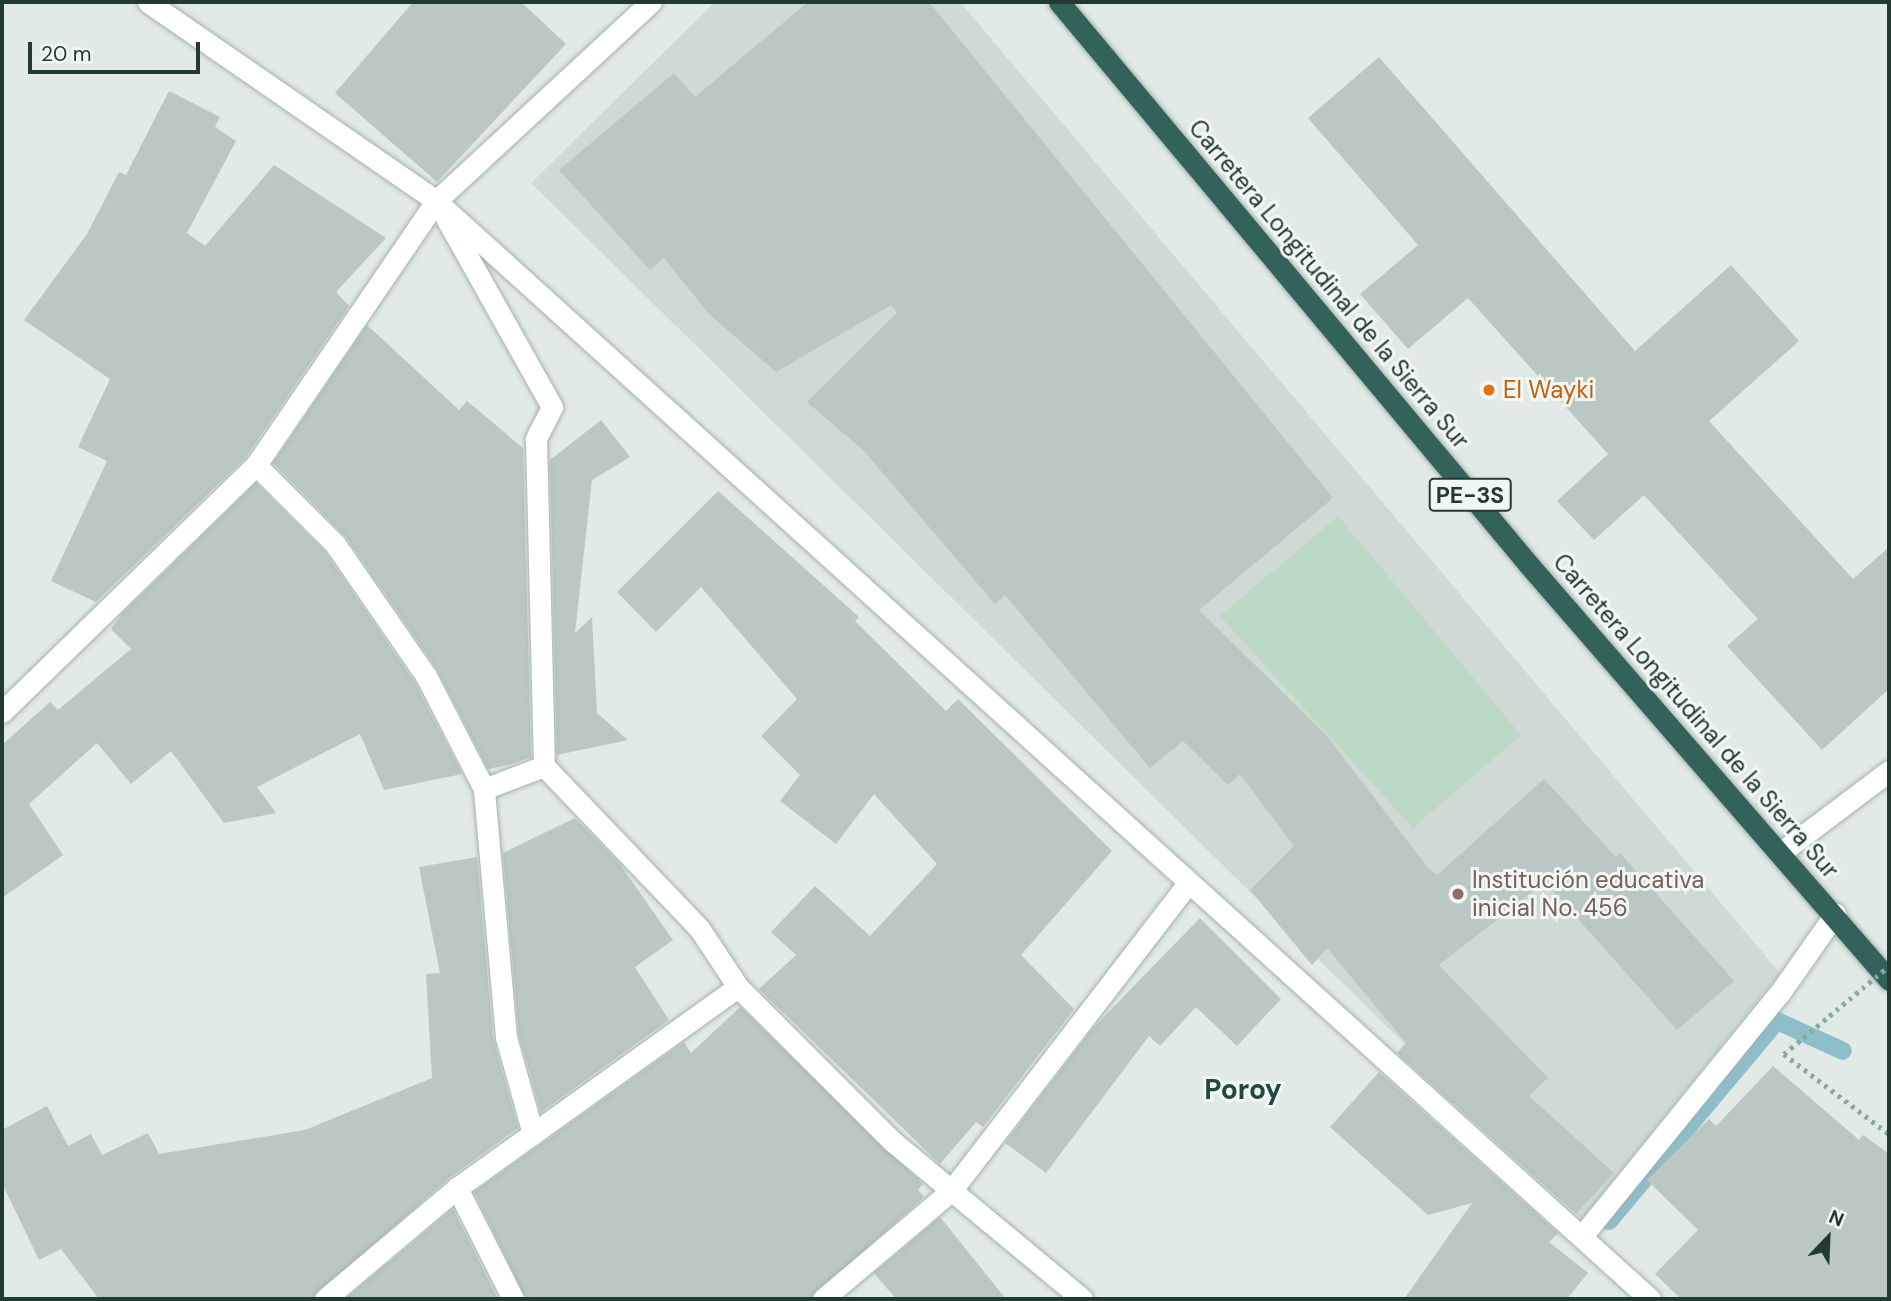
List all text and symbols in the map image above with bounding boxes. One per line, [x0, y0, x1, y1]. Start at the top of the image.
scale bar [32, 28, 203, 72]
text: 20 m [41, 40, 92, 68]
street label: Carretera Longitudinal de la Sierra Sur [1183, 114, 1475, 454]
place label: El Wayki [1503, 376, 1594, 404]
marker: El Wayki [1481, 382, 1497, 398]
road number: PE-3S [1428, 475, 1512, 514]
street label: Carretera Longitudinal de la Sierra Sur [1547, 548, 1845, 884]
place label: Institución educativa inicial No. 456 [1472, 866, 1704, 922]
marker: Institución educativa inicial No. 456 [1450, 886, 1466, 902]
district label: Poroy [1204, 1073, 1282, 1107]
north arrow [1793, 1203, 1863, 1273]
text: N [1825, 1204, 1848, 1232]

